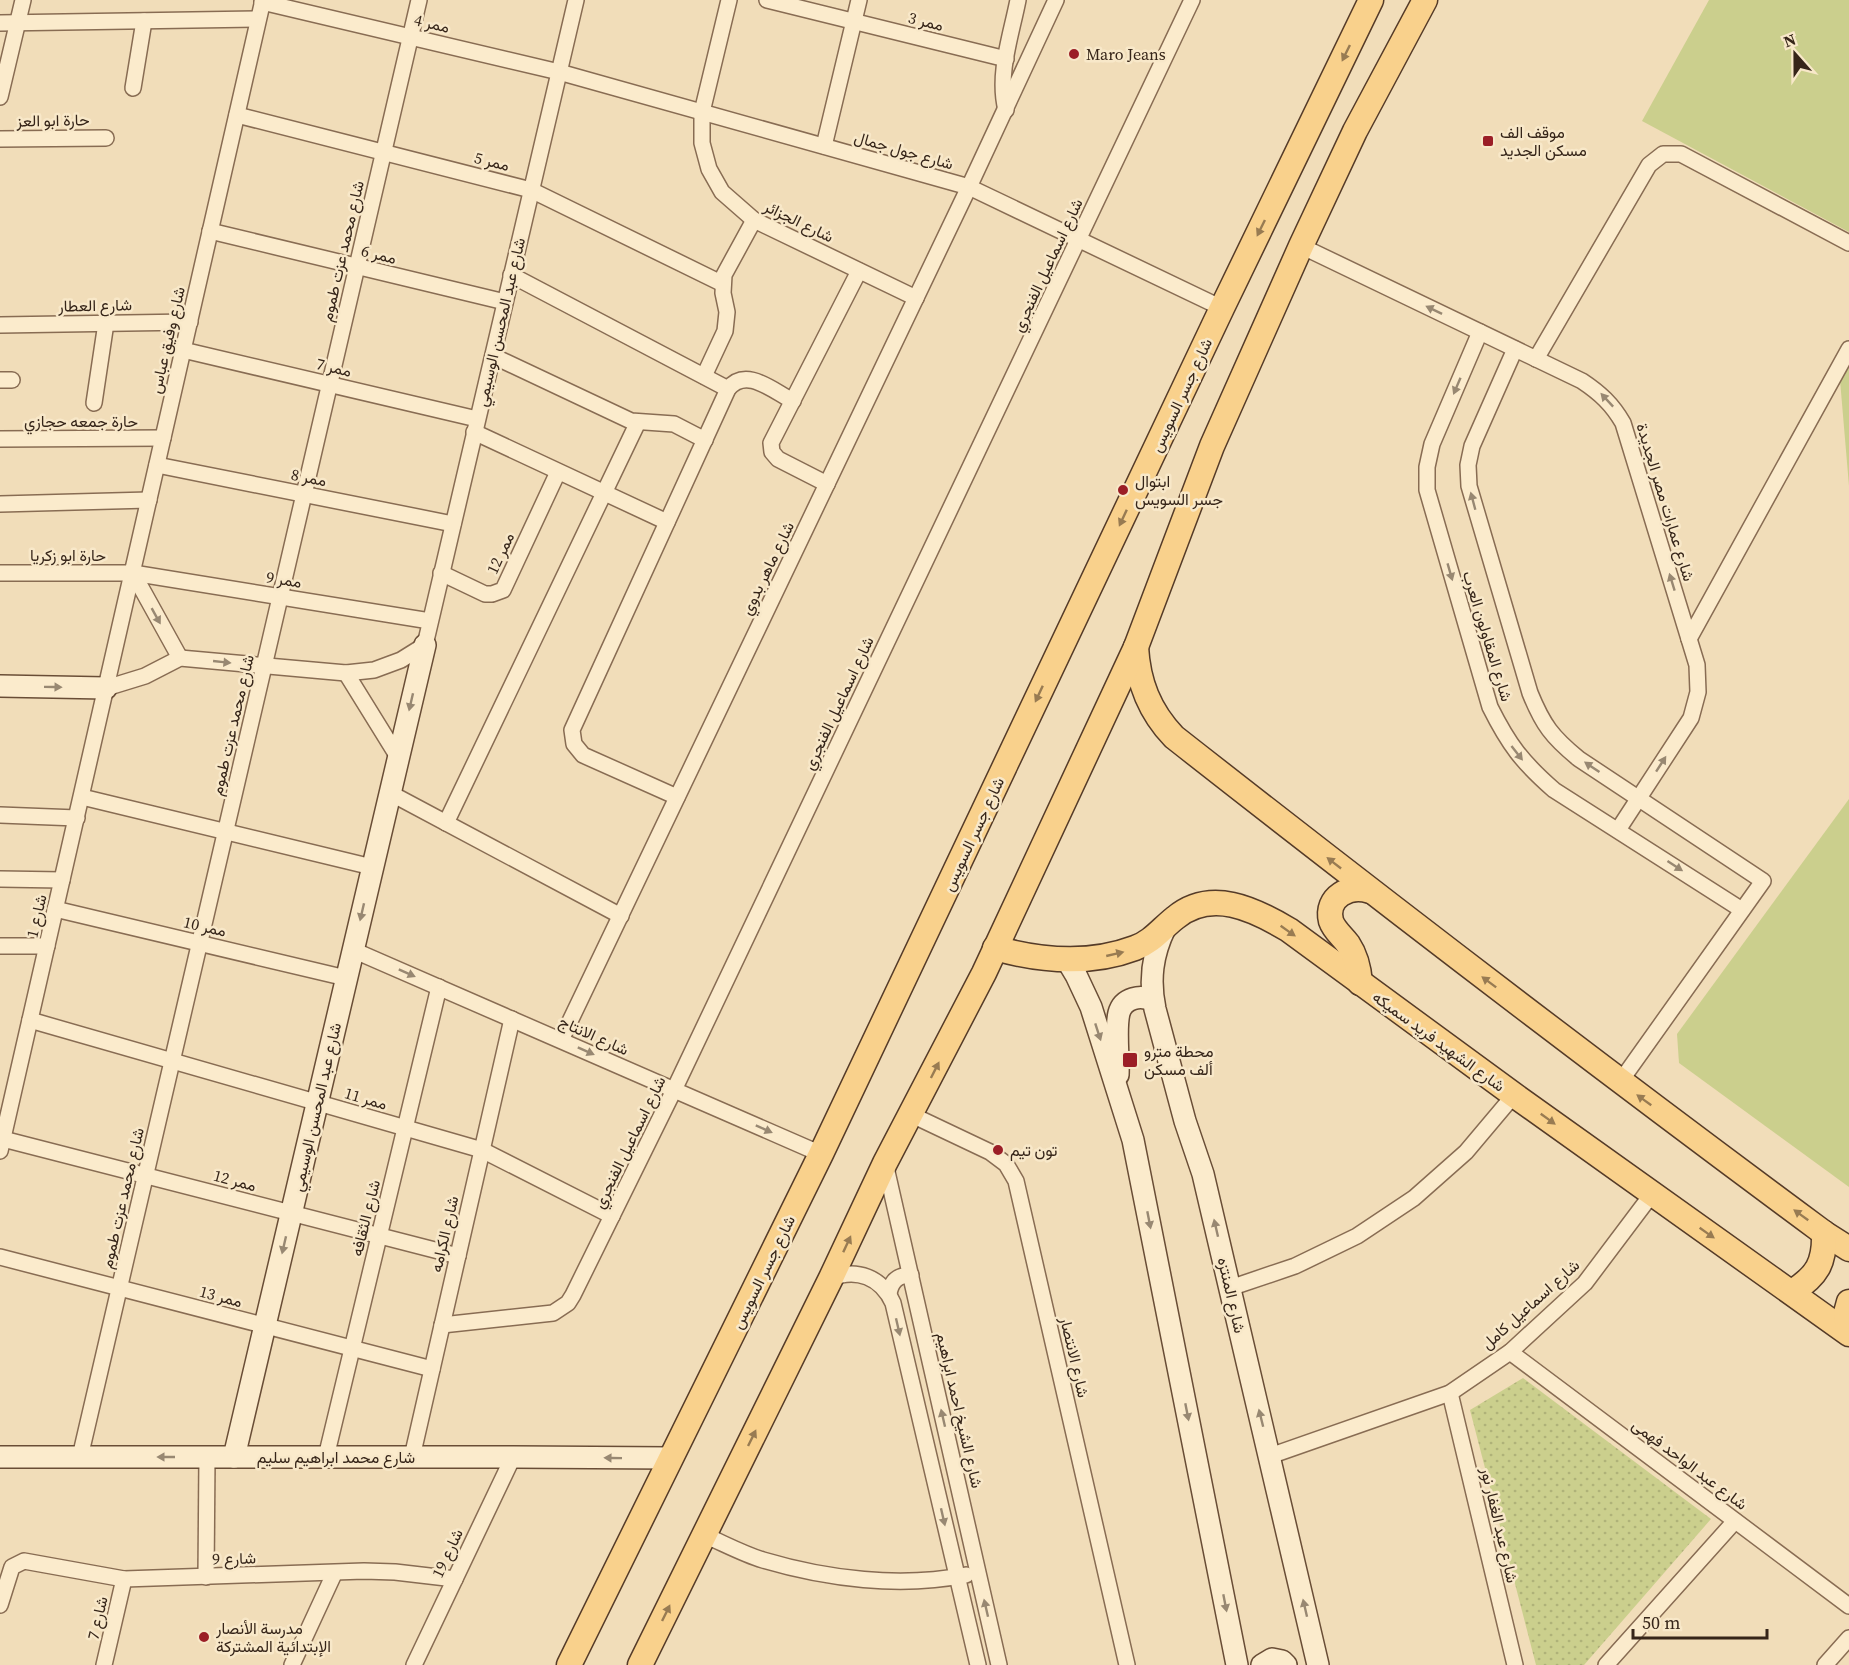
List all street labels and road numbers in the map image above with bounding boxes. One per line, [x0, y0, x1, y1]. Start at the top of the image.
street label: ممر 3 [906, 6, 946, 36]
street label: ممر 4 [412, 8, 452, 38]
street label: حارة ابو العز [15, 108, 90, 132]
street label: شارع جول جمال [852, 125, 956, 176]
street label: ممر 5 [472, 146, 512, 176]
street label: شارع محمد عزت طموم [315, 178, 370, 324]
street label: شارع الجزائر [759, 194, 838, 248]
street label: شارع اسماعيل الفنجري [1006, 195, 1090, 337]
street label: شارع عبد المحسن الوسيمي [470, 235, 533, 409]
street label: ممر 6 [359, 239, 399, 269]
street label: شارع وفيق عباس [144, 284, 191, 396]
street label: شارع العطار [57, 293, 132, 318]
street label: شارع جسر السويس [1145, 334, 1218, 456]
street label: ممر 7 [314, 352, 354, 382]
street label: حارة جمعه حجازي [24, 410, 138, 435]
street label: شارع عمارات مصر الجديدة [1631, 420, 1701, 584]
street label: ممر 8 [289, 463, 329, 491]
street label: شارع ماهر بدوي [735, 518, 802, 620]
street label: ممر 12 [481, 529, 519, 577]
street label: حارة ابو زكريا [30, 544, 106, 566]
street label: ممر 9 [265, 565, 303, 593]
street label: شارع المقاولون العرب [1457, 568, 1518, 704]
street label: شارع اسماعيل الفنجري [797, 633, 881, 775]
street label: شارع محمد عزت طموم [205, 652, 260, 798]
street label: شارع جسر السويس [937, 773, 1010, 895]
street label: شارع 1 [20, 892, 53, 940]
street label: ممر 10 [181, 910, 229, 942]
street label: شارع الشهيد فريد سميكه [1368, 986, 1510, 1097]
street label: شارع الانتاج [555, 1010, 632, 1061]
street label: شارع عبد المحسن الوسيمي [286, 1020, 349, 1194]
street label: شارع اسماعيل الفنجري [587, 1072, 673, 1213]
street label: ممر 11 [342, 1081, 390, 1115]
street label: شارع محمد عزت طموم [95, 1125, 150, 1271]
street label: ممر 12 [211, 1164, 259, 1196]
street label: شارع الثقافه [345, 1177, 386, 1259]
street label: شارع الكرامه [425, 1194, 464, 1275]
street label: شارع جسر السويس [726, 1212, 801, 1333]
street label: شارع اسماعيل كامل [1476, 1254, 1585, 1355]
street label: شارع المنتزه [1212, 1255, 1251, 1335]
street label: ممر 13 [197, 1280, 245, 1312]
street label: شارع الانتصار [1054, 1313, 1095, 1400]
street label: شارع الشيخ احمد ابراهيم [930, 1330, 989, 1490]
street label: شارع عبد الواحد فهمى [1627, 1413, 1752, 1515]
street label: شارع محمد ابراهيم سليم [257, 1446, 415, 1469]
street label: شارع عبد الغفار نور [1475, 1464, 1524, 1585]
street label: شارع 19 [426, 1525, 469, 1582]
street label: شارع 9 [212, 1547, 256, 1570]
street label: شارع 7 [81, 1594, 114, 1642]

